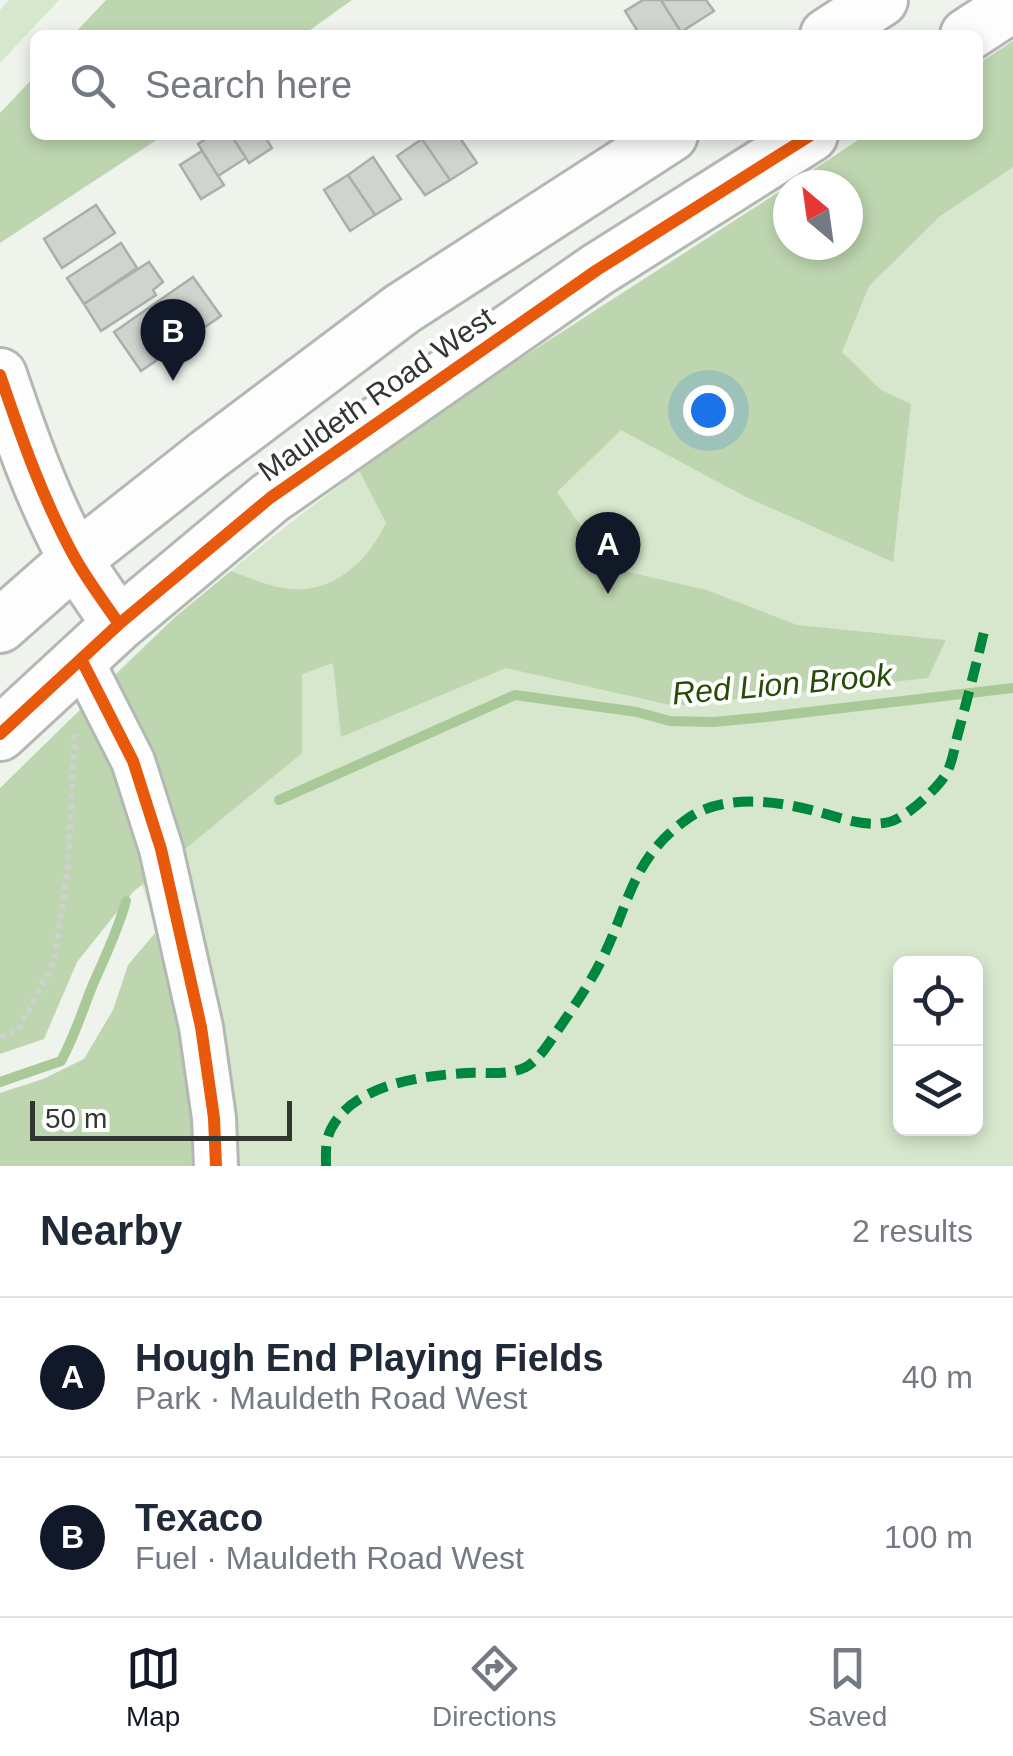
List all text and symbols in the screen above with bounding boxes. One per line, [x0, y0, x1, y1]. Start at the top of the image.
search box [30, 30, 983, 140]
icon: search [65, 58, 120, 113]
text: Search here [145, 64, 352, 106]
north arrow [773, 170, 863, 260]
pin: B [140, 298, 206, 381]
street label: Mauldeth Road West [252, 300, 501, 488]
your location [683, 385, 734, 436]
pin: A [576, 512, 640, 594]
water label: Red Lion Brook [671, 656, 895, 712]
map controls [893, 956, 983, 1136]
button: locate [893, 956, 983, 1046]
button: layers [893, 1046, 983, 1136]
scale bar [30, 1096, 292, 1140]
text: 50 m [45, 1103, 107, 1134]
text: Nearby [40, 1207, 182, 1254]
text: 2 results [852, 1213, 973, 1249]
text: Hough End Playing Fields [135, 1337, 604, 1379]
text: A [61, 1359, 84, 1395]
text: 40 m [902, 1359, 973, 1395]
text: Park · Mauldeth Road West [135, 1380, 527, 1416]
text: Texaco [135, 1497, 263, 1539]
text: B [61, 1519, 84, 1555]
text: 100 m [884, 1519, 973, 1555]
text: Fuel · Mauldeth Road West [135, 1540, 524, 1576]
tab: Map [126, 1641, 181, 1733]
tab: Directions [432, 1641, 557, 1733]
tab: Saved [808, 1641, 887, 1733]

